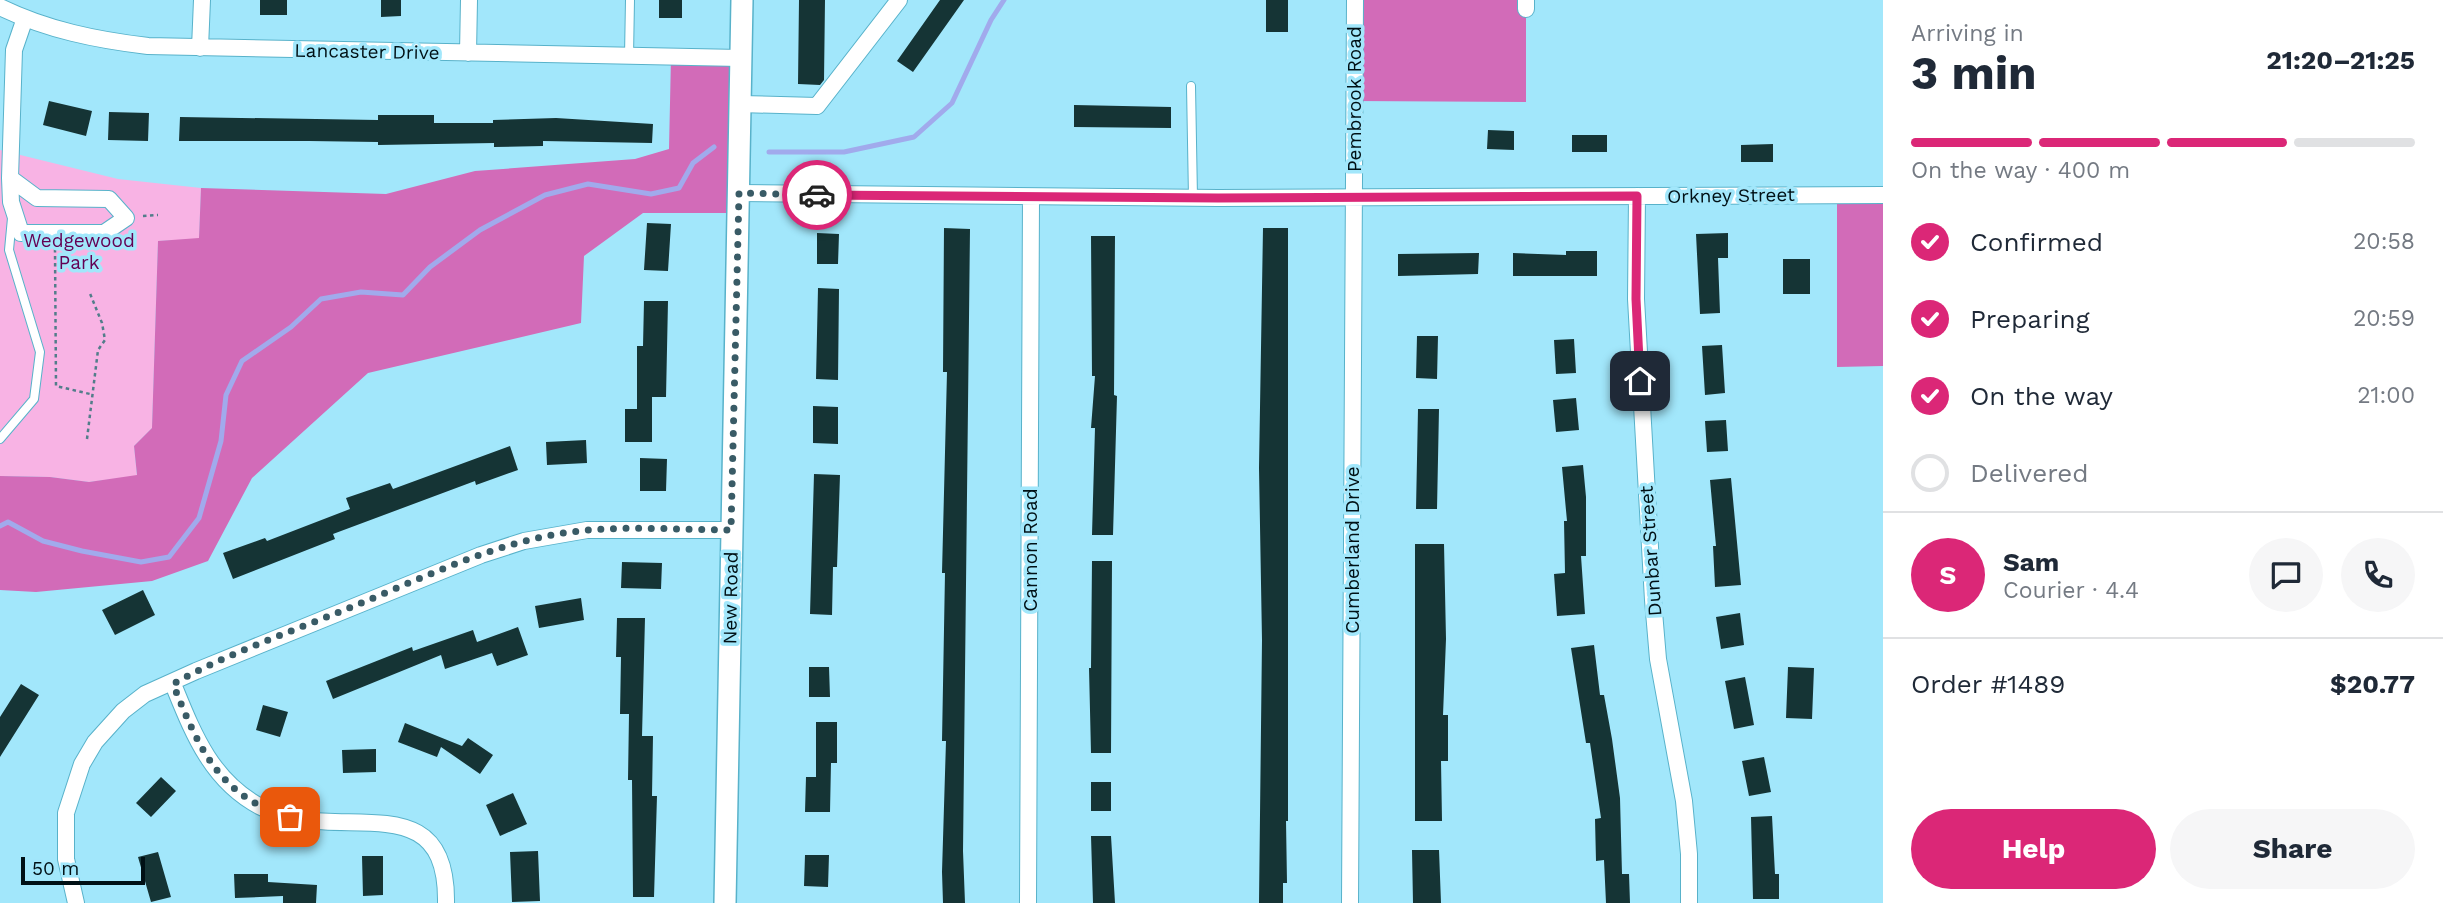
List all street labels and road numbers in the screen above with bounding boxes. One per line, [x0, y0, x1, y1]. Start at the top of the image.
street label: Pembrook Road [1343, 26, 1366, 172]
street label: Lancaster Drive [294, 39, 440, 64]
street label: Orkney Street [1667, 183, 1795, 208]
street label: Cumberland Drive [1341, 466, 1364, 634]
street label: Dunbar Street [1634, 485, 1667, 617]
street label: Cannon Road [1019, 488, 1042, 612]
street label: New Road [718, 551, 743, 645]

